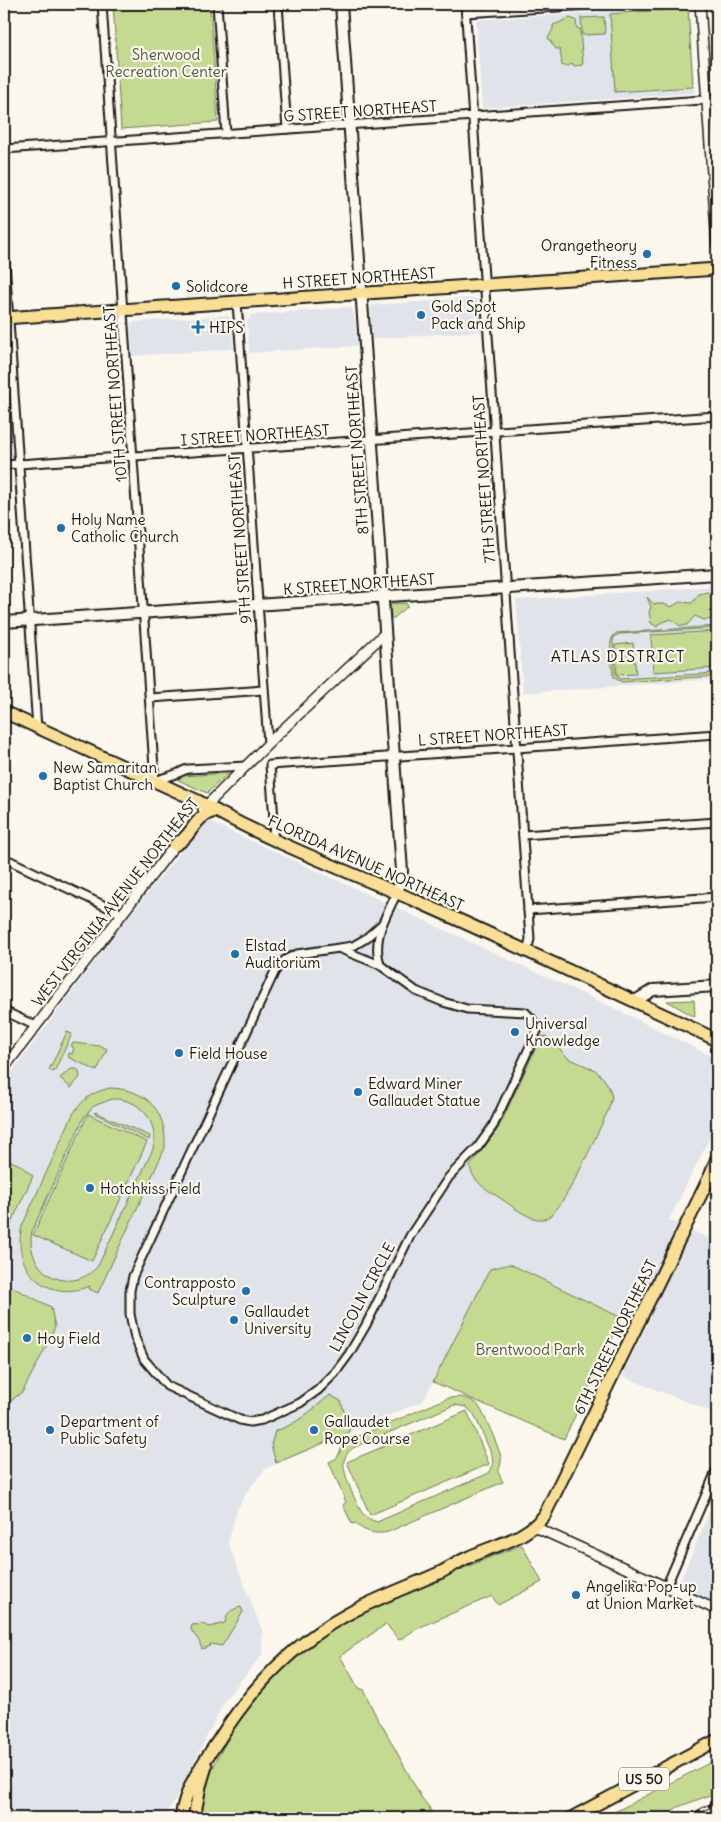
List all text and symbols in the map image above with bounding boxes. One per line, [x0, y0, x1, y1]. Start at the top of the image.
park label: Sherwood Recreation Center [105, 45, 227, 81]
street label: G STREET NORTHEAST [283, 96, 437, 126]
place label: Orangetheory Fitness [541, 236, 637, 272]
marker: Orangetheory Fitness [641, 248, 653, 260]
street label: H STREET NORTHEAST [282, 263, 436, 293]
place label: Solidcore [186, 277, 248, 296]
marker: Solidcore [170, 280, 182, 292]
place label: Gold Spot Pack and Ship [431, 297, 526, 333]
street label: 10TH STREET NORTHEAST [99, 305, 131, 483]
marker: Gold Spot Pack and Ship [415, 309, 427, 321]
place label: HIPS [209, 318, 244, 337]
marker: HIPS [191, 320, 205, 334]
street label: 8TH STREET NORTHEAST [342, 365, 372, 535]
street label: 7TH STREET NORTHEAST [469, 394, 499, 564]
street label: I STREET NORTHEAST [180, 420, 330, 450]
street label: 9TH STREET NORTHEAST [225, 454, 255, 624]
place label: Holy Name Catholic Church [71, 510, 179, 546]
marker: Holy Name Catholic Church [55, 522, 67, 534]
street label: K STREET NORTHEAST [283, 569, 436, 599]
district label: ATLAS DISTRICT [551, 646, 685, 666]
street label: L STREET NORTHEAST [417, 720, 569, 750]
place label: New Samaritan Baptist Church [53, 758, 157, 794]
marker: New Samaritan Baptist Church [37, 770, 49, 782]
street label: WEST VIRGINIA AVENUE NORTHEAST [28, 794, 203, 1010]
street label: FLORIDA AVENUE NORTHEAST [265, 811, 467, 915]
place label: Elstad Auditorium [245, 936, 320, 972]
marker: Elstad Auditorium [229, 948, 241, 960]
place label: Universal Knowledge [525, 1014, 600, 1050]
marker: Universal Knowledge [509, 1026, 521, 1038]
place label: Field House [189, 1044, 268, 1063]
marker: Field House [173, 1047, 185, 1059]
place label: Edward Miner Gallaudet Statue [368, 1074, 480, 1110]
marker: Edward Miner Gallaudet Statue [352, 1086, 364, 1098]
place label: Hotchkiss Field [100, 1179, 201, 1198]
marker: Hotchkiss Field [84, 1182, 96, 1194]
street label: LINCOLN CIRCLE [325, 1239, 399, 1355]
street label: 6TH STREET NORTHEAST [569, 1256, 661, 1418]
place label: Contrapposto Sculpture [144, 1273, 236, 1309]
marker: Contrapposto Sculpture [240, 1285, 252, 1297]
place label: Gallaudet University [244, 1302, 311, 1338]
marker: Gallaudet University [228, 1314, 240, 1326]
place label: Hoy Field [37, 1329, 101, 1348]
marker: Hoy Field [21, 1332, 33, 1344]
park label: Brentwood Park [475, 1340, 585, 1359]
place label: Department of Public Safety [60, 1412, 160, 1448]
place label: Gallaudet Rope Course [324, 1412, 410, 1448]
marker: Department of Public Safety [44, 1424, 56, 1436]
marker: Gallaudet Rope Course [308, 1424, 320, 1436]
place label: Angelika Pop-up at Union Market [586, 1577, 697, 1613]
marker: Angelika Pop-up at Union Market [570, 1589, 582, 1601]
road number: US 50 [619, 1768, 669, 1790]

